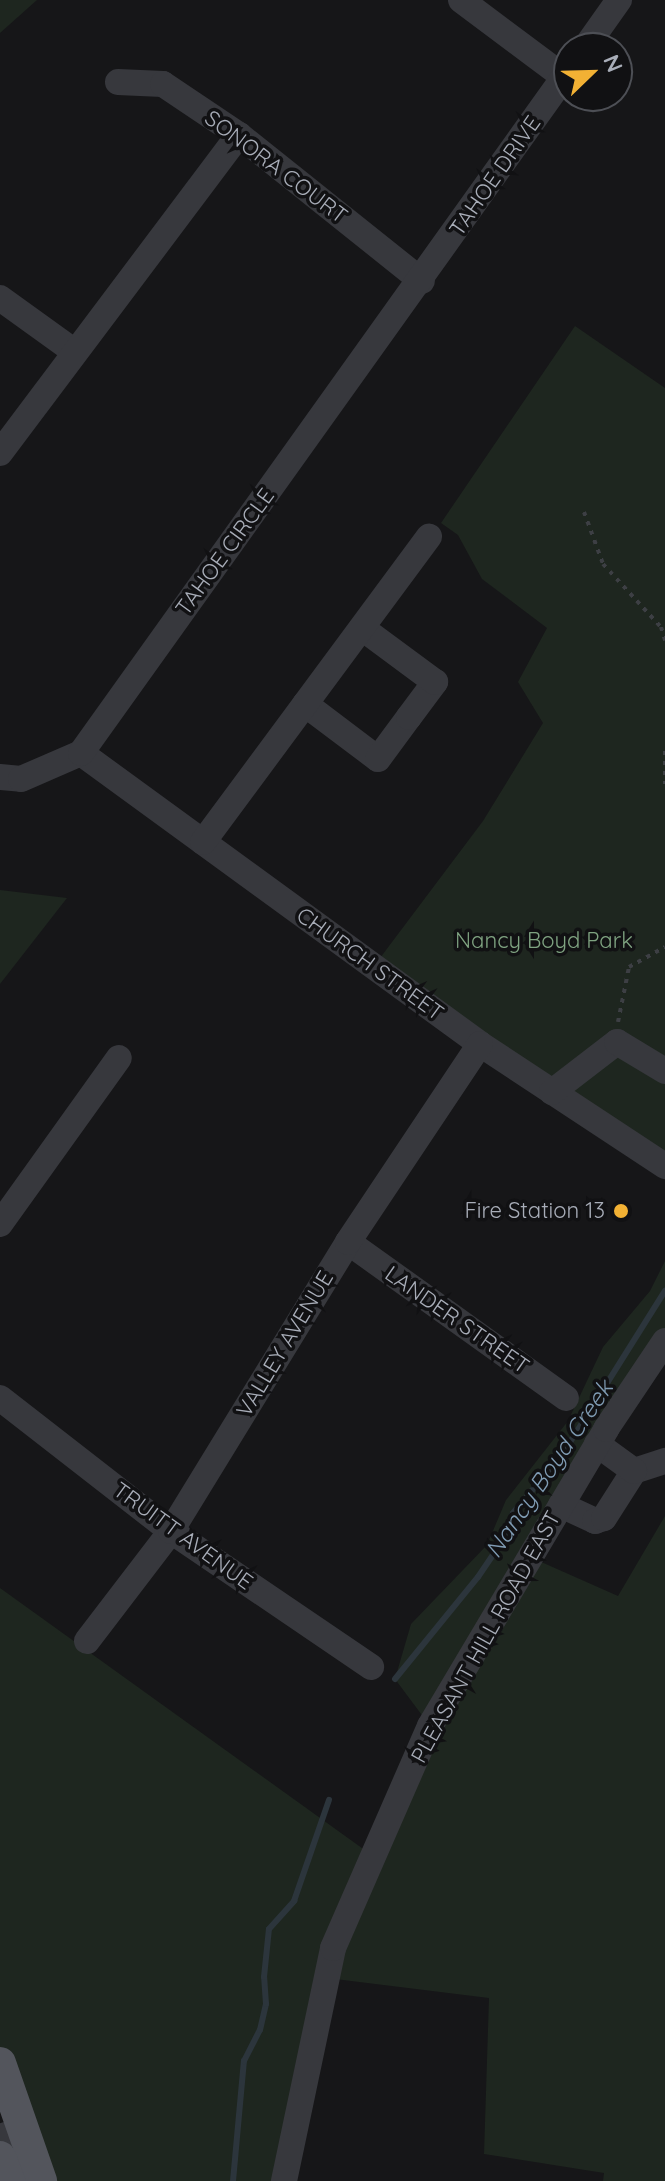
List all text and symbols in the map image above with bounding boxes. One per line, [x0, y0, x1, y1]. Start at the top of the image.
north arrow [553, 32, 633, 112]
text: N [597, 50, 629, 76]
street label: SONORA COURT [200, 105, 352, 229]
street label: TAHOE DRIVE [444, 111, 546, 241]
street label: TAHOE CIRCLE [170, 483, 280, 621]
street label: CHURCH STREET [291, 902, 449, 1026]
park label: Nancy Boyd Park [455, 928, 633, 954]
place label: Fire Station 13 [464, 1198, 605, 1224]
marker: Fire Station 13 [612, 1202, 630, 1220]
street label: LANDER STREET [380, 1261, 534, 1379]
street label: VALLEY AVENUE [231, 1266, 339, 1422]
water label: Nancy Boyd Creek [479, 1375, 619, 1563]
street label: TRUITT AVENUE [108, 1477, 258, 1595]
street label: PLEASANT HILL ROAD EAST [406, 1506, 566, 1768]

